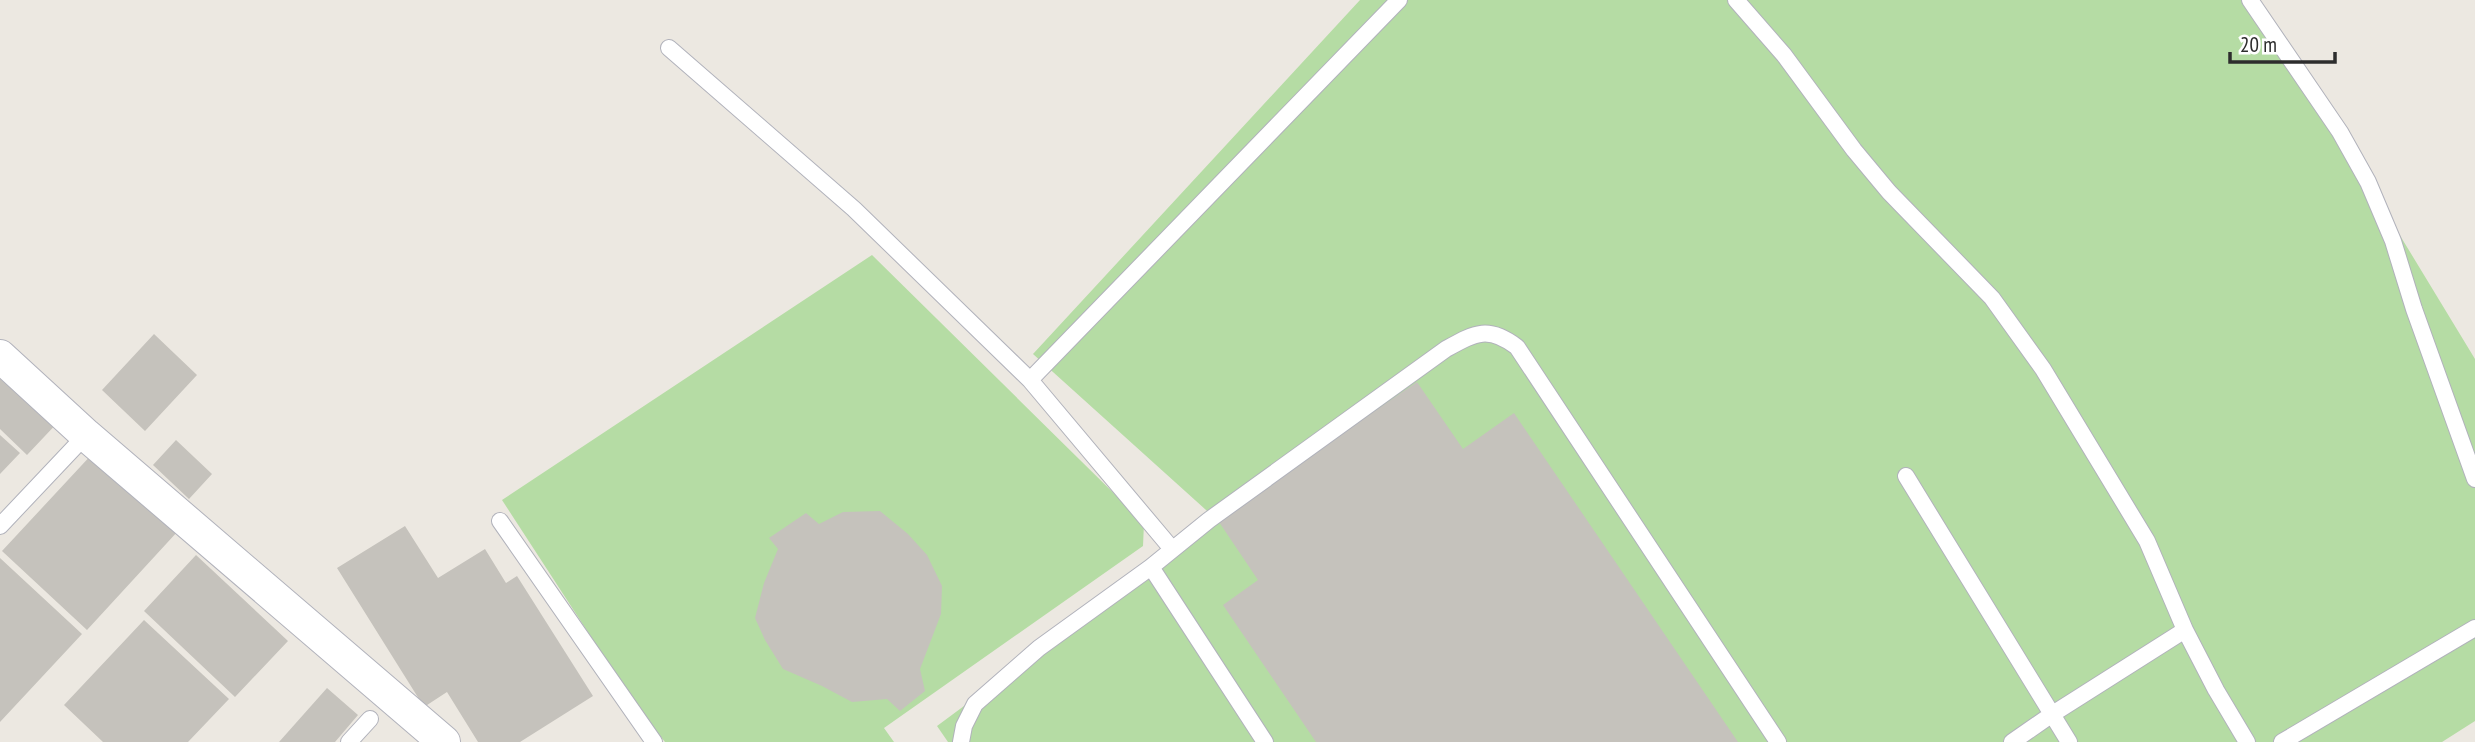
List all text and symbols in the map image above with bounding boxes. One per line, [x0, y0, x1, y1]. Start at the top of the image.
scale bar [2230, 21, 2335, 65]
text: 20 m [2240, 31, 2277, 58]

